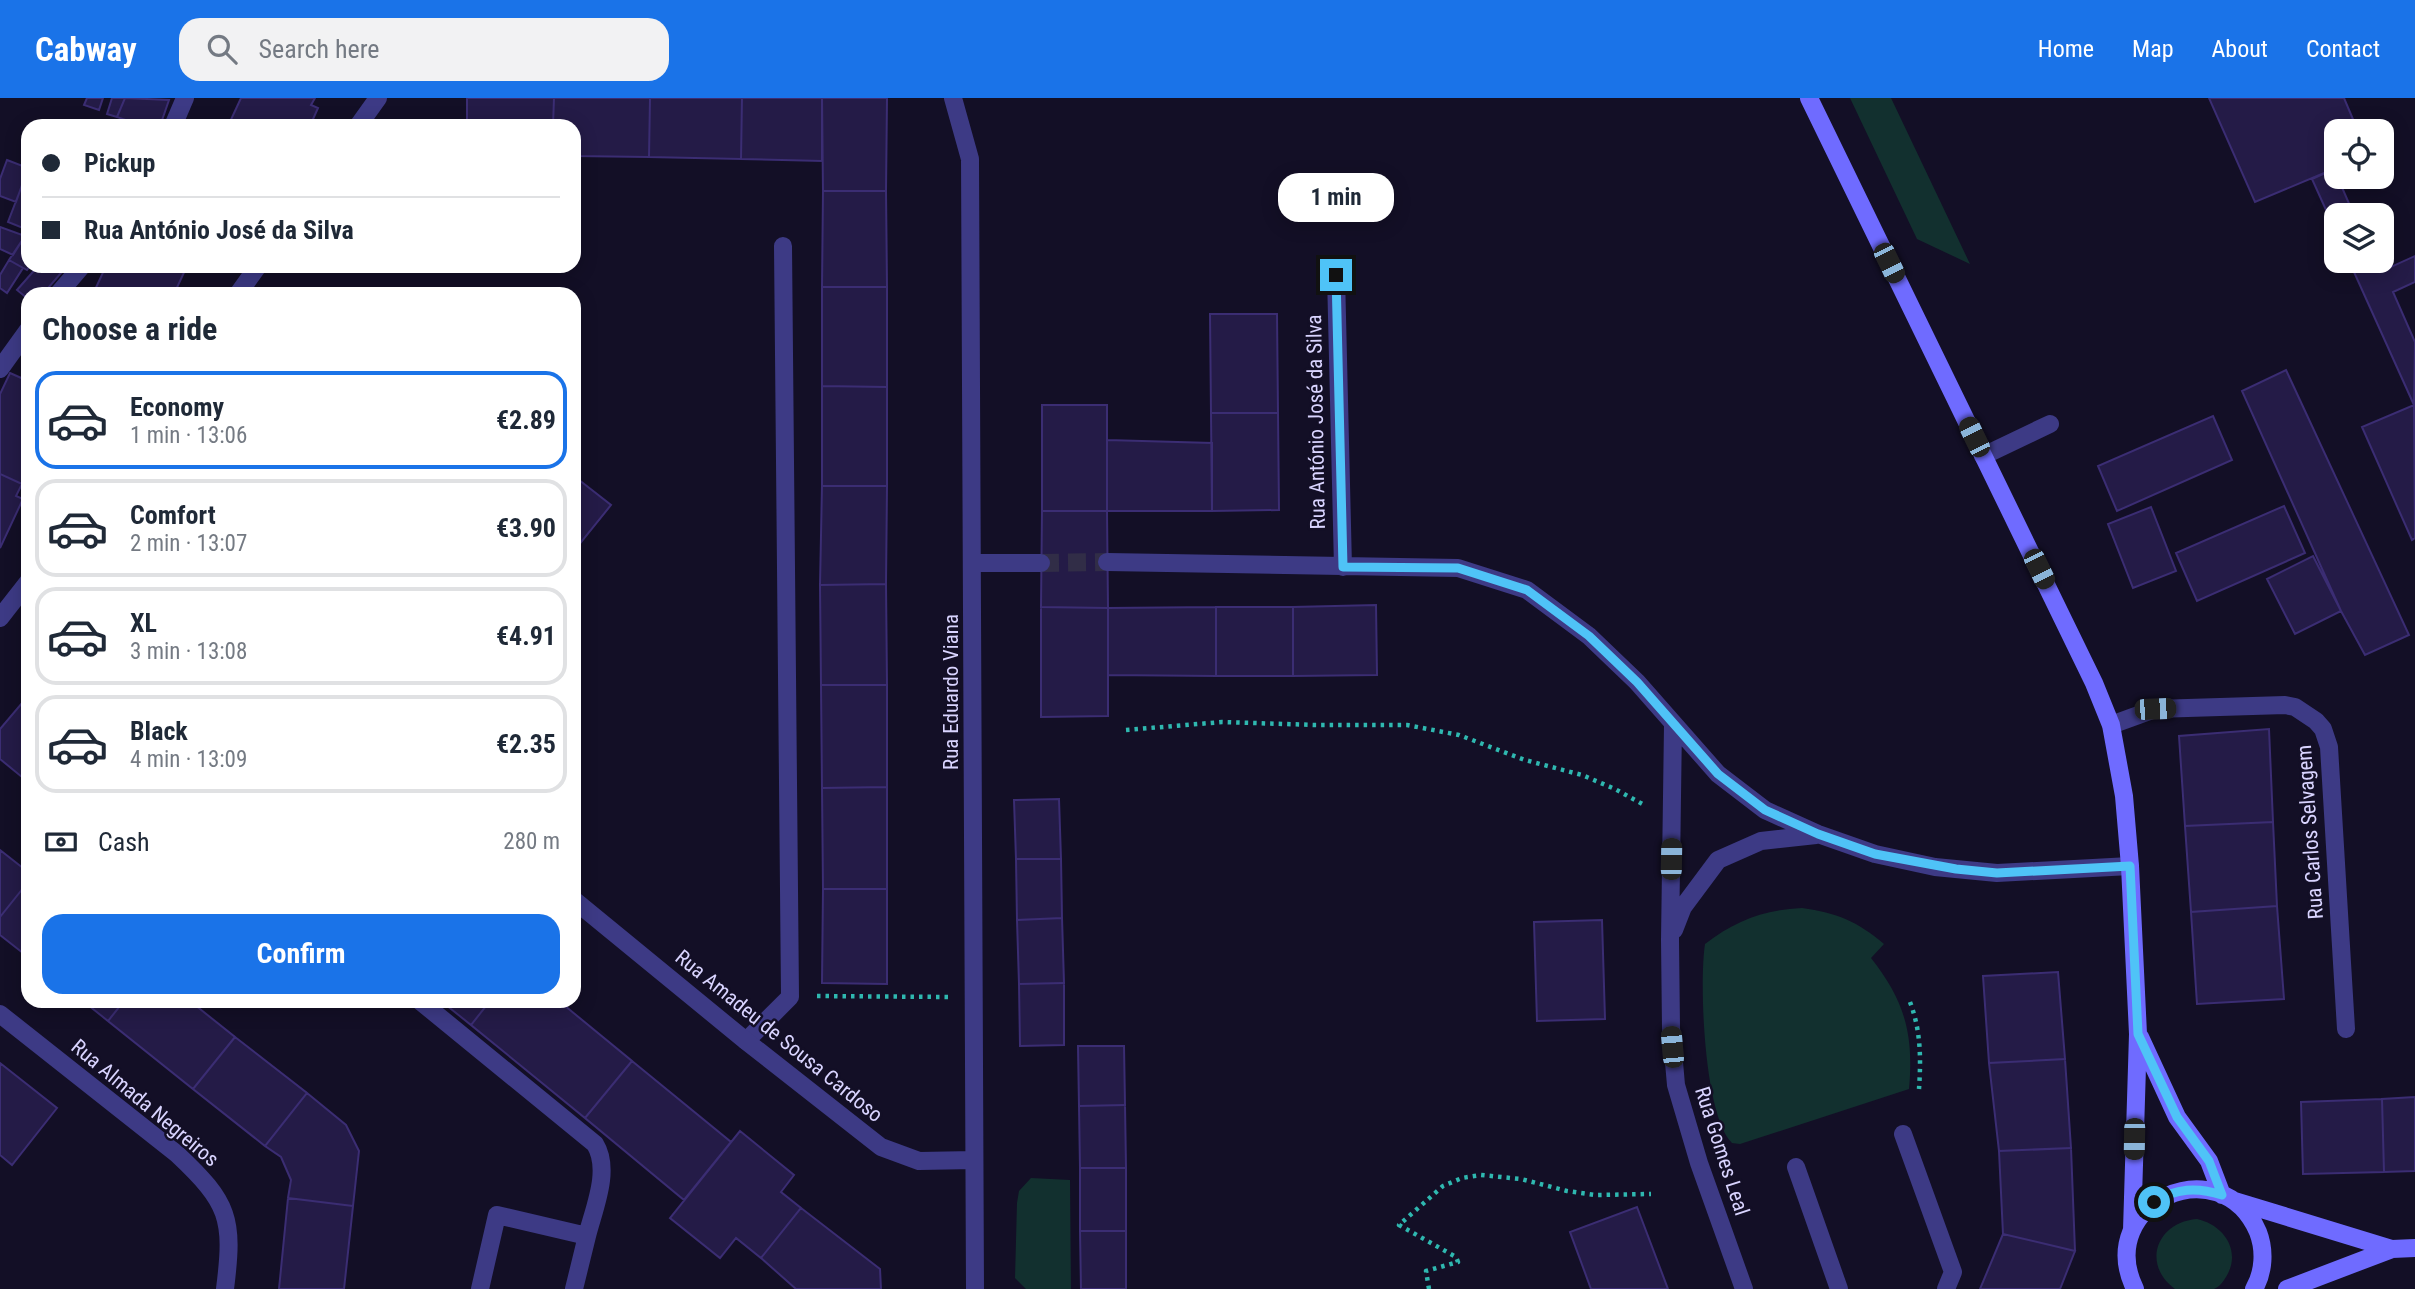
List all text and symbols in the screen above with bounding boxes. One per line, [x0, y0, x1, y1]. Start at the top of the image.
search box [179, 18, 669, 81]
text: Cabway [35, 30, 137, 69]
icon: search [203, 30, 241, 68]
text: Search here [259, 34, 380, 64]
text: Home [2038, 35, 2094, 63]
text: Map [2132, 35, 2174, 63]
text: About [2212, 35, 2268, 63]
text: Contact [2306, 35, 2380, 63]
map controls [2324, 119, 2394, 273]
button: locate [2324, 119, 2394, 189]
text: Pickup [84, 148, 155, 178]
callout: 1 min [1278, 174, 1394, 222]
text: 1 min [1310, 184, 1362, 211]
button: layers [2324, 203, 2394, 273]
text: Rua António José da Silva [84, 215, 354, 245]
car [1871, 240, 1908, 286]
route end [1320, 259, 1352, 291]
text: Choose a ride [42, 310, 217, 348]
street label: Rua António José da Silva [1302, 314, 1330, 530]
icon: car [46, 389, 109, 452]
text: Economy [130, 392, 224, 422]
text: €2.89 [496, 405, 556, 435]
car [1956, 414, 1993, 460]
text: 1 min · 13:06 [130, 422, 247, 449]
icon: car [46, 497, 109, 560]
text: Comfort [130, 500, 216, 530]
text: €3.90 [496, 513, 556, 543]
text: 2 min · 13:07 [130, 530, 247, 557]
car [2021, 546, 2058, 592]
icon: car [46, 605, 109, 668]
text: XL [130, 608, 157, 638]
street label: Rua Eduardo Viana [939, 614, 963, 770]
text: €4.91 [496, 621, 556, 651]
text: 3 min · 13:08 [130, 638, 247, 665]
car [2134, 698, 2177, 720]
icon: car [46, 713, 109, 776]
text: Black [130, 716, 188, 746]
text: €2.35 [496, 729, 556, 759]
street label: Rua Carlos Selvagem [2292, 744, 2328, 920]
text: 4 min · 13:09 [130, 746, 247, 773]
icon: cash [42, 823, 80, 861]
text: Cash [98, 827, 150, 857]
text: 280 m [503, 828, 560, 855]
car [1661, 838, 1682, 880]
button: Confirm [42, 914, 560, 994]
street label: Rua Amadeu de Sousa Cardoso [671, 945, 887, 1127]
car [1660, 1025, 1685, 1069]
street label: Rua Almada Negreiros [67, 1034, 223, 1172]
street label: Rua Gomes Leal [1690, 1084, 1754, 1218]
car [2124, 1118, 2145, 1160]
route start [2138, 1186, 2170, 1218]

